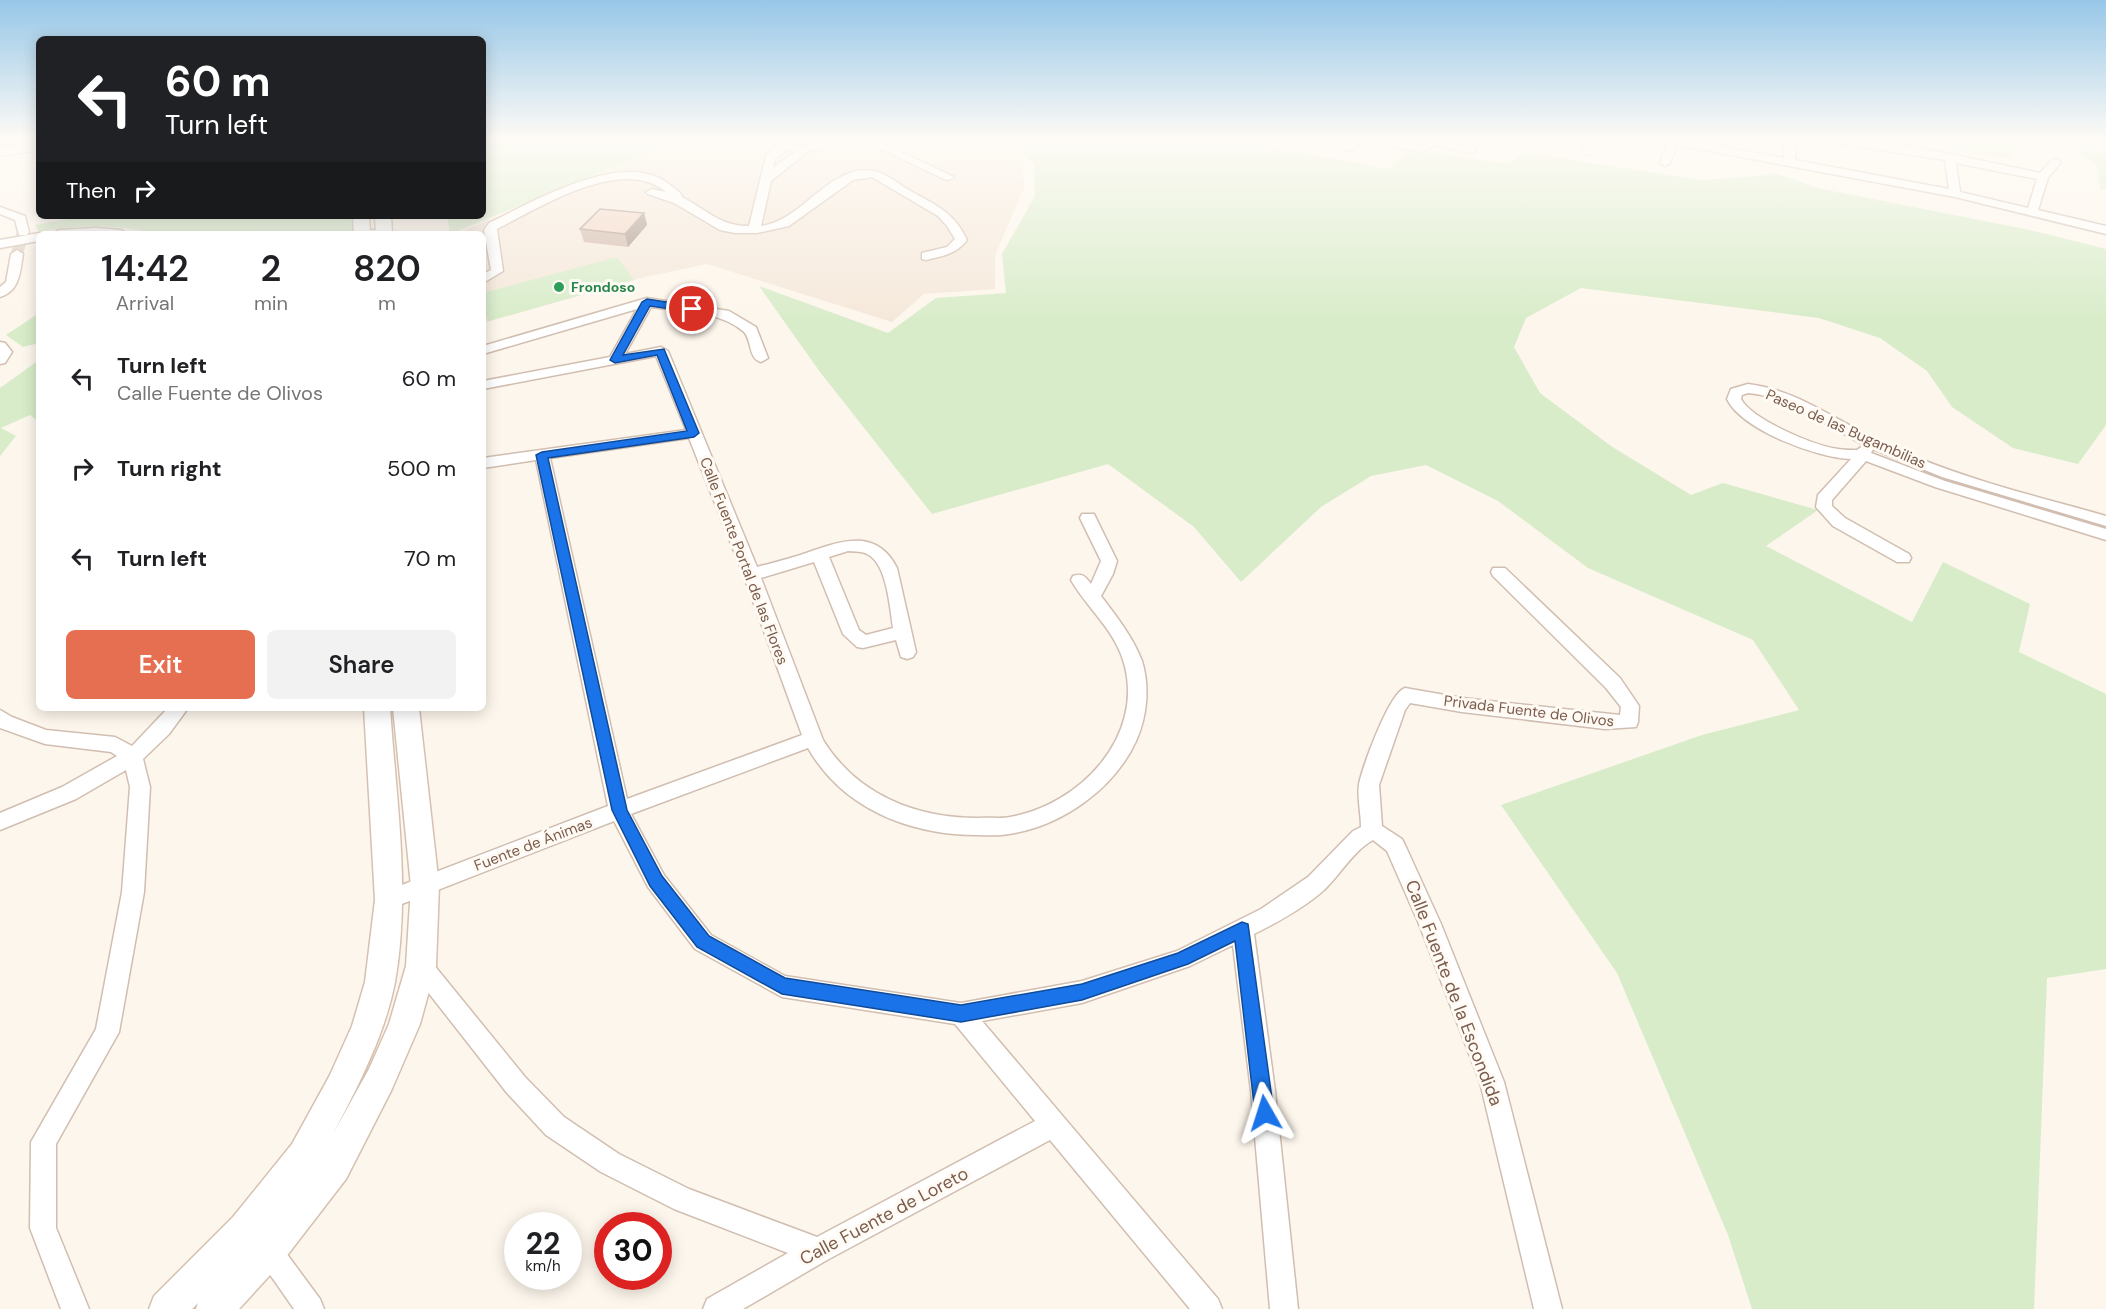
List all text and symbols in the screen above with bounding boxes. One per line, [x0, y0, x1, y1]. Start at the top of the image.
text: 60 m [165, 54, 271, 109]
icon: left [66, 60, 144, 138]
text: Turn left [165, 107, 268, 142]
icon: right [128, 174, 161, 207]
text: Then [66, 176, 116, 205]
text: 14:42 [101, 245, 189, 292]
text: 2 [261, 245, 281, 292]
text: 820 [353, 245, 421, 292]
place label: Frondoso [571, 278, 635, 296]
marker: Frondoso [552, 280, 566, 294]
pin [666, 283, 717, 334]
text: Arrival [116, 290, 174, 316]
text: min [254, 290, 288, 316]
text: m [378, 290, 396, 316]
icon: arrive [675, 292, 708, 325]
text: Turn left [117, 351, 207, 380]
icon: left [66, 362, 99, 395]
text: 60 m [402, 364, 456, 393]
text: Calle Fuente de Olivos [117, 380, 323, 406]
street label: Paseo de las Bugambilias [1763, 385, 1929, 473]
icon: right [66, 452, 99, 485]
text: Turn right [117, 454, 222, 483]
text: 500 m [387, 454, 456, 483]
street label: Calle Fuente Portal de las Flores [695, 454, 793, 668]
icon: left [66, 542, 99, 575]
text: Turn left [117, 544, 207, 573]
text: 70 m [404, 544, 456, 573]
button: Exit [66, 630, 255, 699]
button: Share [267, 630, 456, 699]
street label: Privada Fuente de Olivos [1443, 691, 1615, 731]
street label: Fuente de Ánimas [471, 812, 595, 876]
street label: Calle Fuente de la Escondida [1400, 877, 1508, 1109]
position arrow [1233, 1081, 1297, 1145]
street label: Calle Fuente de Loreto [795, 1161, 973, 1271]
speed limit sign: 30 [594, 1212, 672, 1290]
text: 22 [526, 1224, 560, 1263]
text: km/h [525, 1256, 561, 1276]

